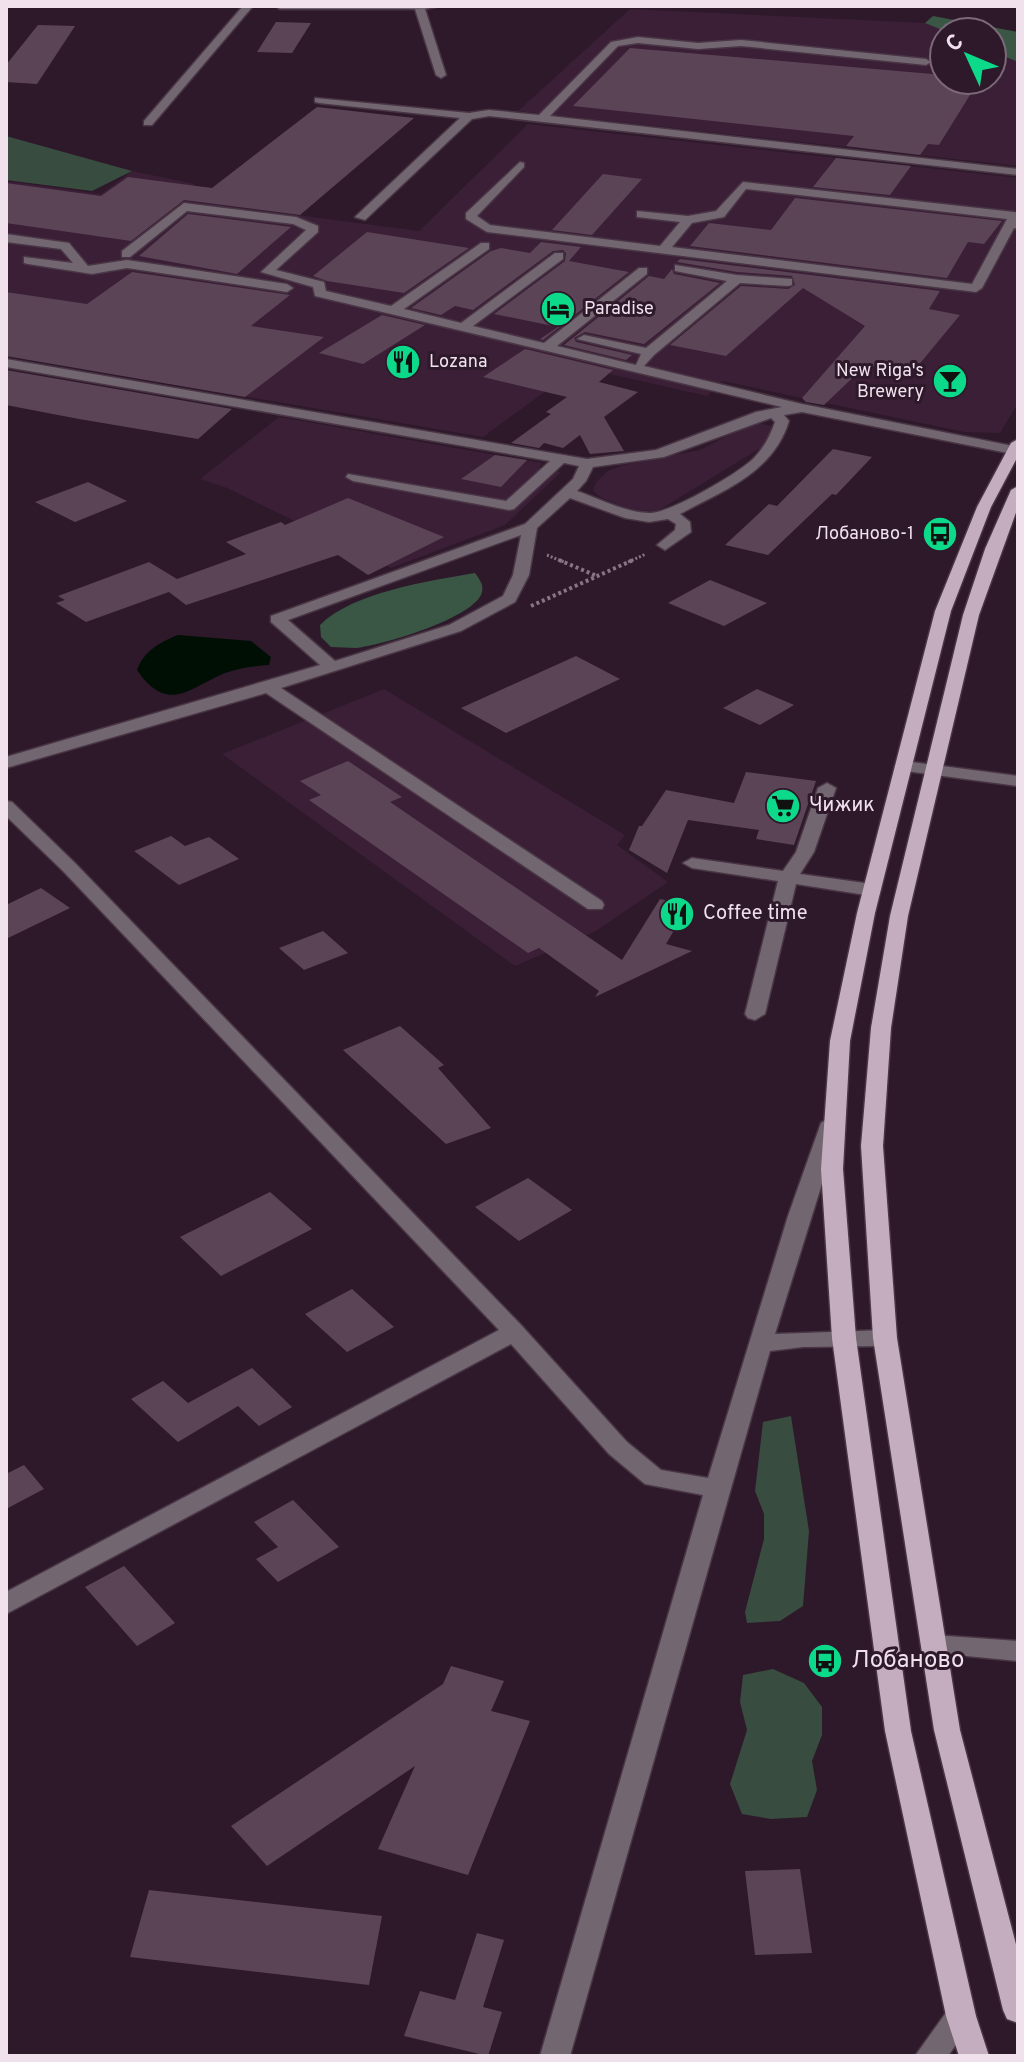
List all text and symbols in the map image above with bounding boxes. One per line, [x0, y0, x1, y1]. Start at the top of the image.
north arrow [928, 16, 1008, 96]
text: С [941, 29, 970, 58]
hotel icon: Paradise [539, 290, 577, 328]
place label: Paradise [584, 298, 654, 321]
restaurant icon: Lozana [384, 343, 422, 381]
place label: Lozana [429, 351, 487, 374]
place label: New Riga's Brewery [836, 360, 924, 404]
bar icon: New Riga's Brewery [931, 362, 969, 400]
bus stop icon: Лобаново-1 [921, 515, 959, 553]
place label: Лобаново-1 [815, 523, 914, 546]
supermarket icon: Чижик [764, 787, 802, 825]
place label: Чижик [809, 793, 875, 819]
restaurant icon: Coffee time [658, 895, 696, 933]
place label: Coffee time [703, 901, 808, 927]
bus stop icon: Лобаново [806, 1642, 844, 1680]
place label: Лобаново [851, 1646, 964, 1676]

